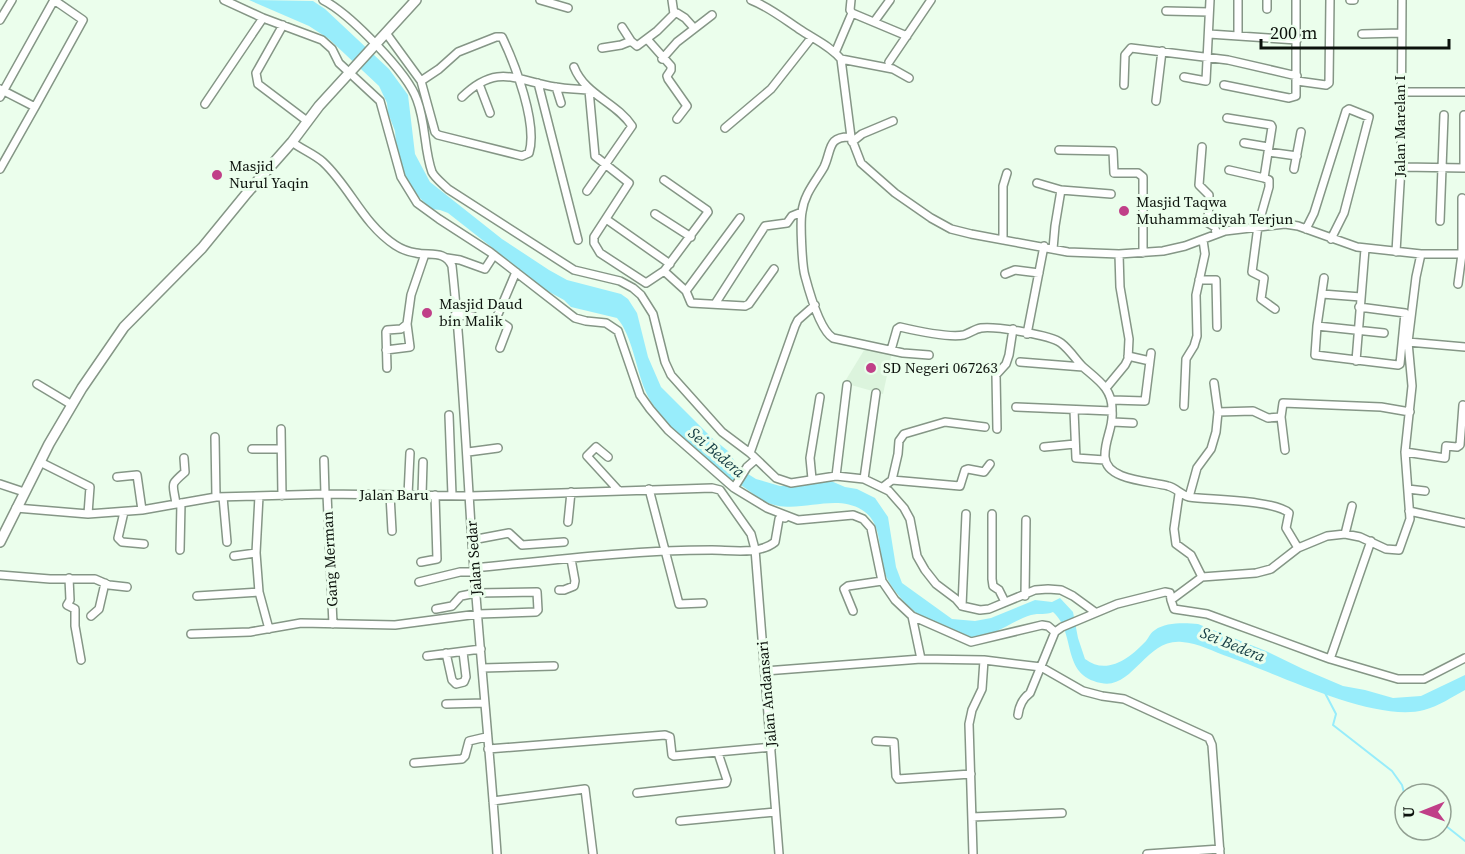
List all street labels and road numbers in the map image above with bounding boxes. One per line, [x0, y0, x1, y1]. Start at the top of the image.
street label: Jalan Marelan I [1389, 75, 1410, 178]
street label: Jalan Baru [358, 484, 429, 505]
street label: Gang Merman [317, 511, 342, 607]
street label: Jalan Sedar [460, 519, 487, 597]
street label: Jalan Andansari [751, 640, 782, 749]

